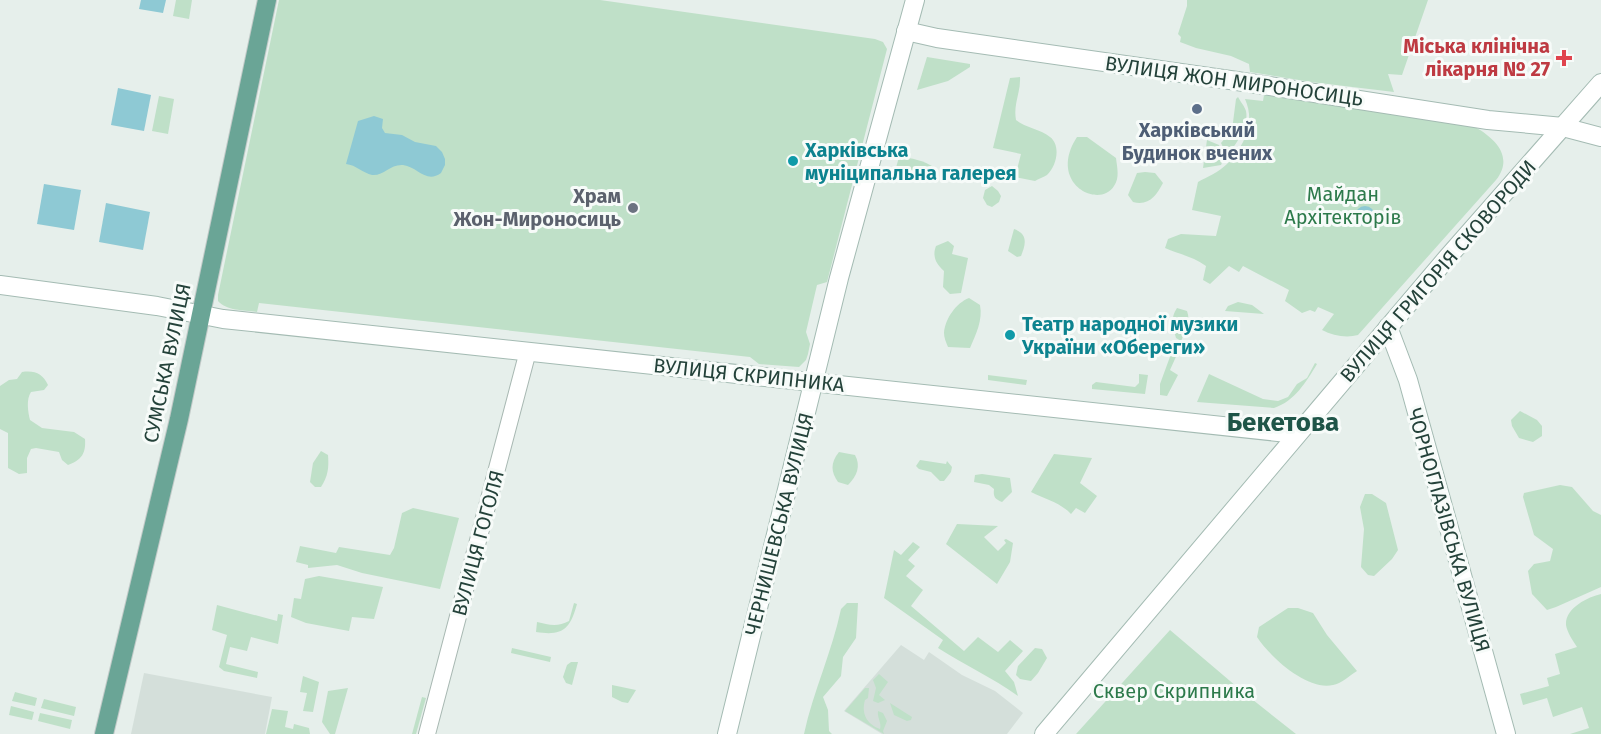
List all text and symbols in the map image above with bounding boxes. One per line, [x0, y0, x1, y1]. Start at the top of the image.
place label: Міська клінічна лікарня № 27 [1403, 34, 1550, 81]
marker: Міська клінічна лікарня № 27 [1555, 49, 1573, 67]
street label: ВУЛИЦЯ ЖОН МИРОНОСИЦЬ [1103, 51, 1365, 111]
marker: Харківський Будинок вчених [1190, 102, 1204, 116]
place label: Харківський Будинок вчених [1122, 118, 1273, 165]
place label: Харківська муніципальна галерея [804, 138, 1017, 185]
marker: Харківська муніципальна галерея [786, 154, 800, 168]
street label: ВУЛИЦЯ ГРИГОРІЯ СКОВОРОДИ [1335, 155, 1541, 387]
park label: Майдан Архітекторів [1284, 182, 1402, 229]
place label: Храм Жон-Мироносиць [452, 184, 622, 231]
marker: Храм Жон-Мироносиць [626, 201, 640, 215]
street label: СУМСЬКА ВУЛИЦЯ [138, 281, 196, 445]
place label: Театр народної музики України «Обереги» [1021, 312, 1238, 359]
marker: Театр народної музики України «Обереги» [1003, 328, 1017, 342]
street label: ВУЛИЦЯ СКРИПНИКА [652, 353, 846, 397]
street label: ЧОРНОГЛАЗІВСЬКА ВУЛИЦЯ [1403, 405, 1495, 655]
district label: Бекетова [1227, 407, 1339, 438]
street label: ЧЕРНИШЕВСЬКА ВУЛИЦЯ [740, 410, 818, 638]
street label: ВУЛИЦЯ ГОГОЛЯ [447, 467, 509, 619]
park label: Сквер Скрипника [1093, 679, 1255, 703]

